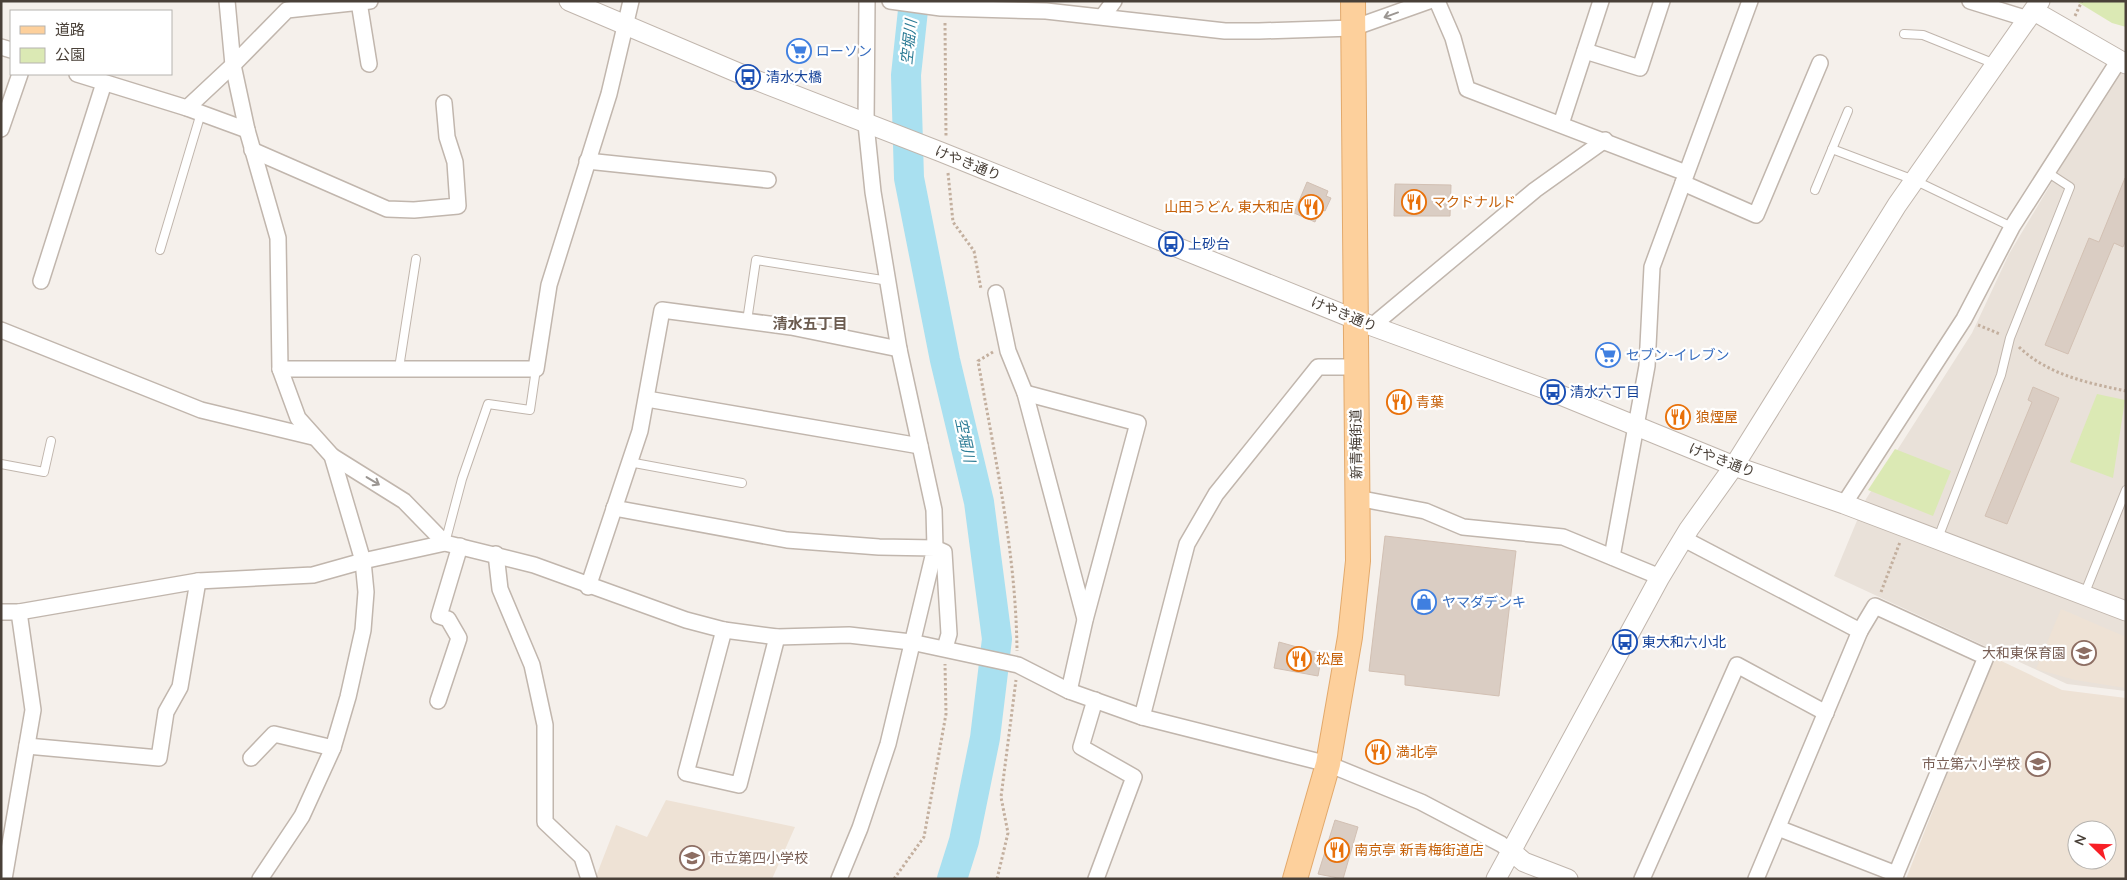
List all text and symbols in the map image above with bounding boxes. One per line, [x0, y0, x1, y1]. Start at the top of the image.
legend [10, 10, 172, 75]
one-way arrow [1384, 11, 1399, 20]
water label: 空堀川 [897, 17, 921, 65]
text: 道路 [55, 20, 85, 39]
supermarket icon: ローソン [786, 38, 812, 64]
place label: ローソン [816, 42, 872, 60]
text: 公園 [55, 45, 85, 64]
bus stop icon: 清水大橋 [735, 64, 761, 90]
place label: 清水大橋 [766, 68, 822, 86]
street label: けやき通り [932, 142, 1004, 184]
restaurant icon: マクドナルド [1401, 189, 1427, 215]
place label: マクドナルド [1432, 193, 1516, 211]
restaurant icon: 山田うどん 東大和店 [1298, 194, 1324, 220]
place label: 山田うどん 東大和店 [1164, 198, 1294, 216]
bus stop icon: 上砂台 [1158, 231, 1184, 257]
place label: 上砂台 [1188, 235, 1230, 253]
street label: けやき通り [1308, 293, 1380, 335]
district label: 清水五丁目 [772, 314, 848, 333]
supermarket icon: セブン-イレブン [1595, 342, 1621, 368]
place label: セブン-イレブン [1626, 346, 1729, 364]
bus stop icon: 清水六丁目 [1540, 379, 1566, 405]
place label: 清水六丁目 [1570, 383, 1640, 401]
restaurant icon: 青葉 [1386, 389, 1412, 415]
place label: 青葉 [1416, 393, 1444, 411]
restaurant icon: 狼煙屋 [1665, 404, 1691, 430]
place label: 狼煙屋 [1696, 408, 1738, 426]
street label: 新青梅街道 [1346, 409, 1366, 479]
water label: 空堀川 [952, 416, 980, 466]
street label: けやき通り [1686, 439, 1758, 481]
one-way arrow [366, 476, 380, 486]
shop icon: ヤマダデンキ [1411, 589, 1437, 615]
place label: ヤマダデンキ [1442, 593, 1526, 611]
bus stop icon: 東大和六小北 [1612, 629, 1638, 655]
place label: 東大和六小北 [1642, 633, 1726, 651]
school or university icon: 大和東保育園 [2071, 640, 2097, 666]
place label: 大和東保育園 [1982, 644, 2066, 662]
restaurant icon: 松屋 [1286, 646, 1312, 672]
place label: 松屋 [1316, 650, 1344, 668]
restaurant icon: 満北亭 [1365, 739, 1391, 765]
place label: 満北亭 [1396, 743, 1438, 761]
school or university icon: 市立第六小学校 [2025, 751, 2051, 777]
place label: 市立第六小学校 [1922, 755, 2020, 773]
north arrow [2067, 820, 2117, 870]
text: N [2070, 832, 2090, 848]
restaurant icon: 南京亭 新青梅街道店 [1324, 837, 1350, 863]
place label: 南京亭 新青梅街道店 [1354, 841, 1484, 859]
school or university icon: 市立第四小学校 [679, 845, 705, 871]
place label: 市立第四小学校 [710, 849, 808, 867]

